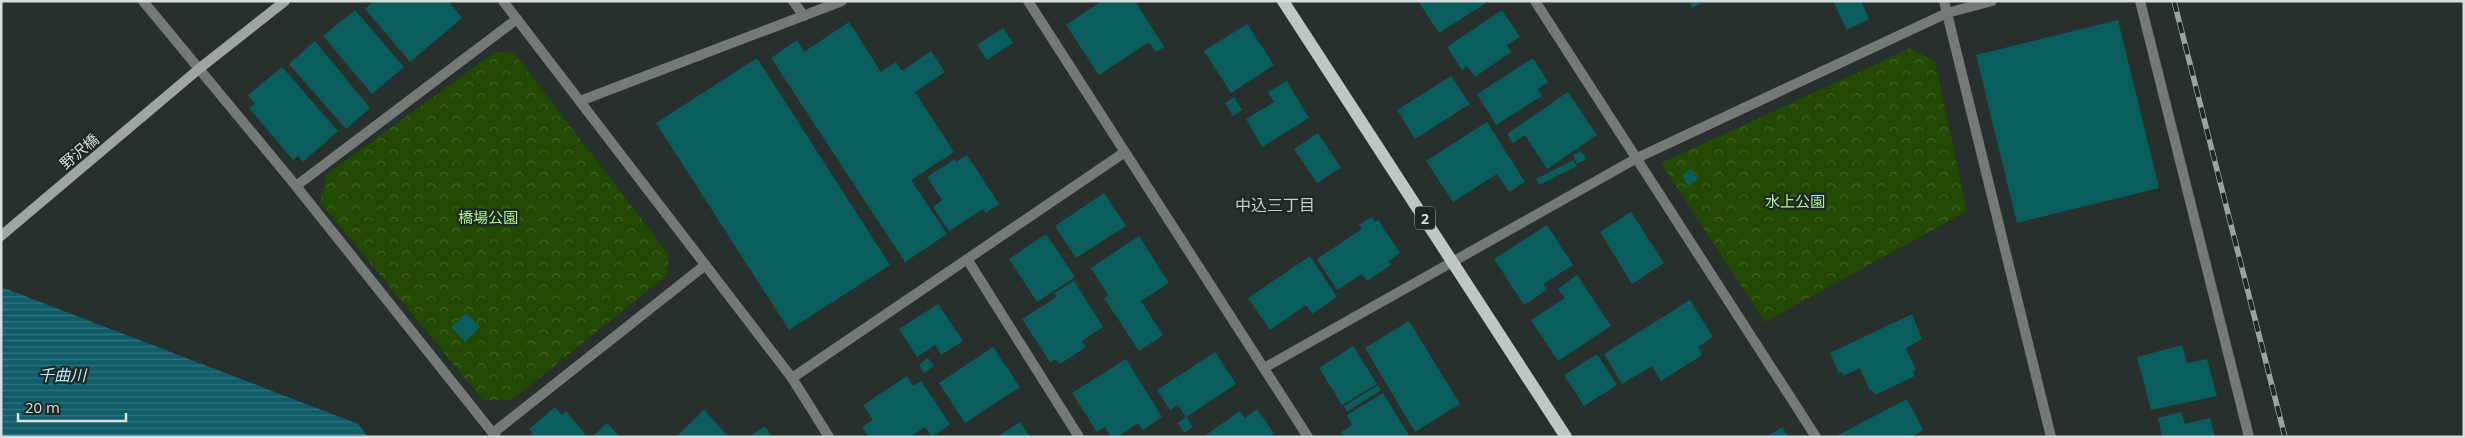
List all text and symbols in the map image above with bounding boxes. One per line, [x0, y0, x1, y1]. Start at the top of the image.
street label: 野沢橋 [55, 129, 103, 173]
park label: 水上公園 [1765, 191, 1825, 211]
district label: 中込三丁目 [1235, 194, 1315, 216]
park label: 橋場公園 [458, 207, 518, 227]
road number: 2 [1415, 207, 1435, 230]
water label: 千曲川 [38, 364, 88, 386]
scale bar [18, 390, 125, 422]
text: 20 m [25, 397, 60, 417]

